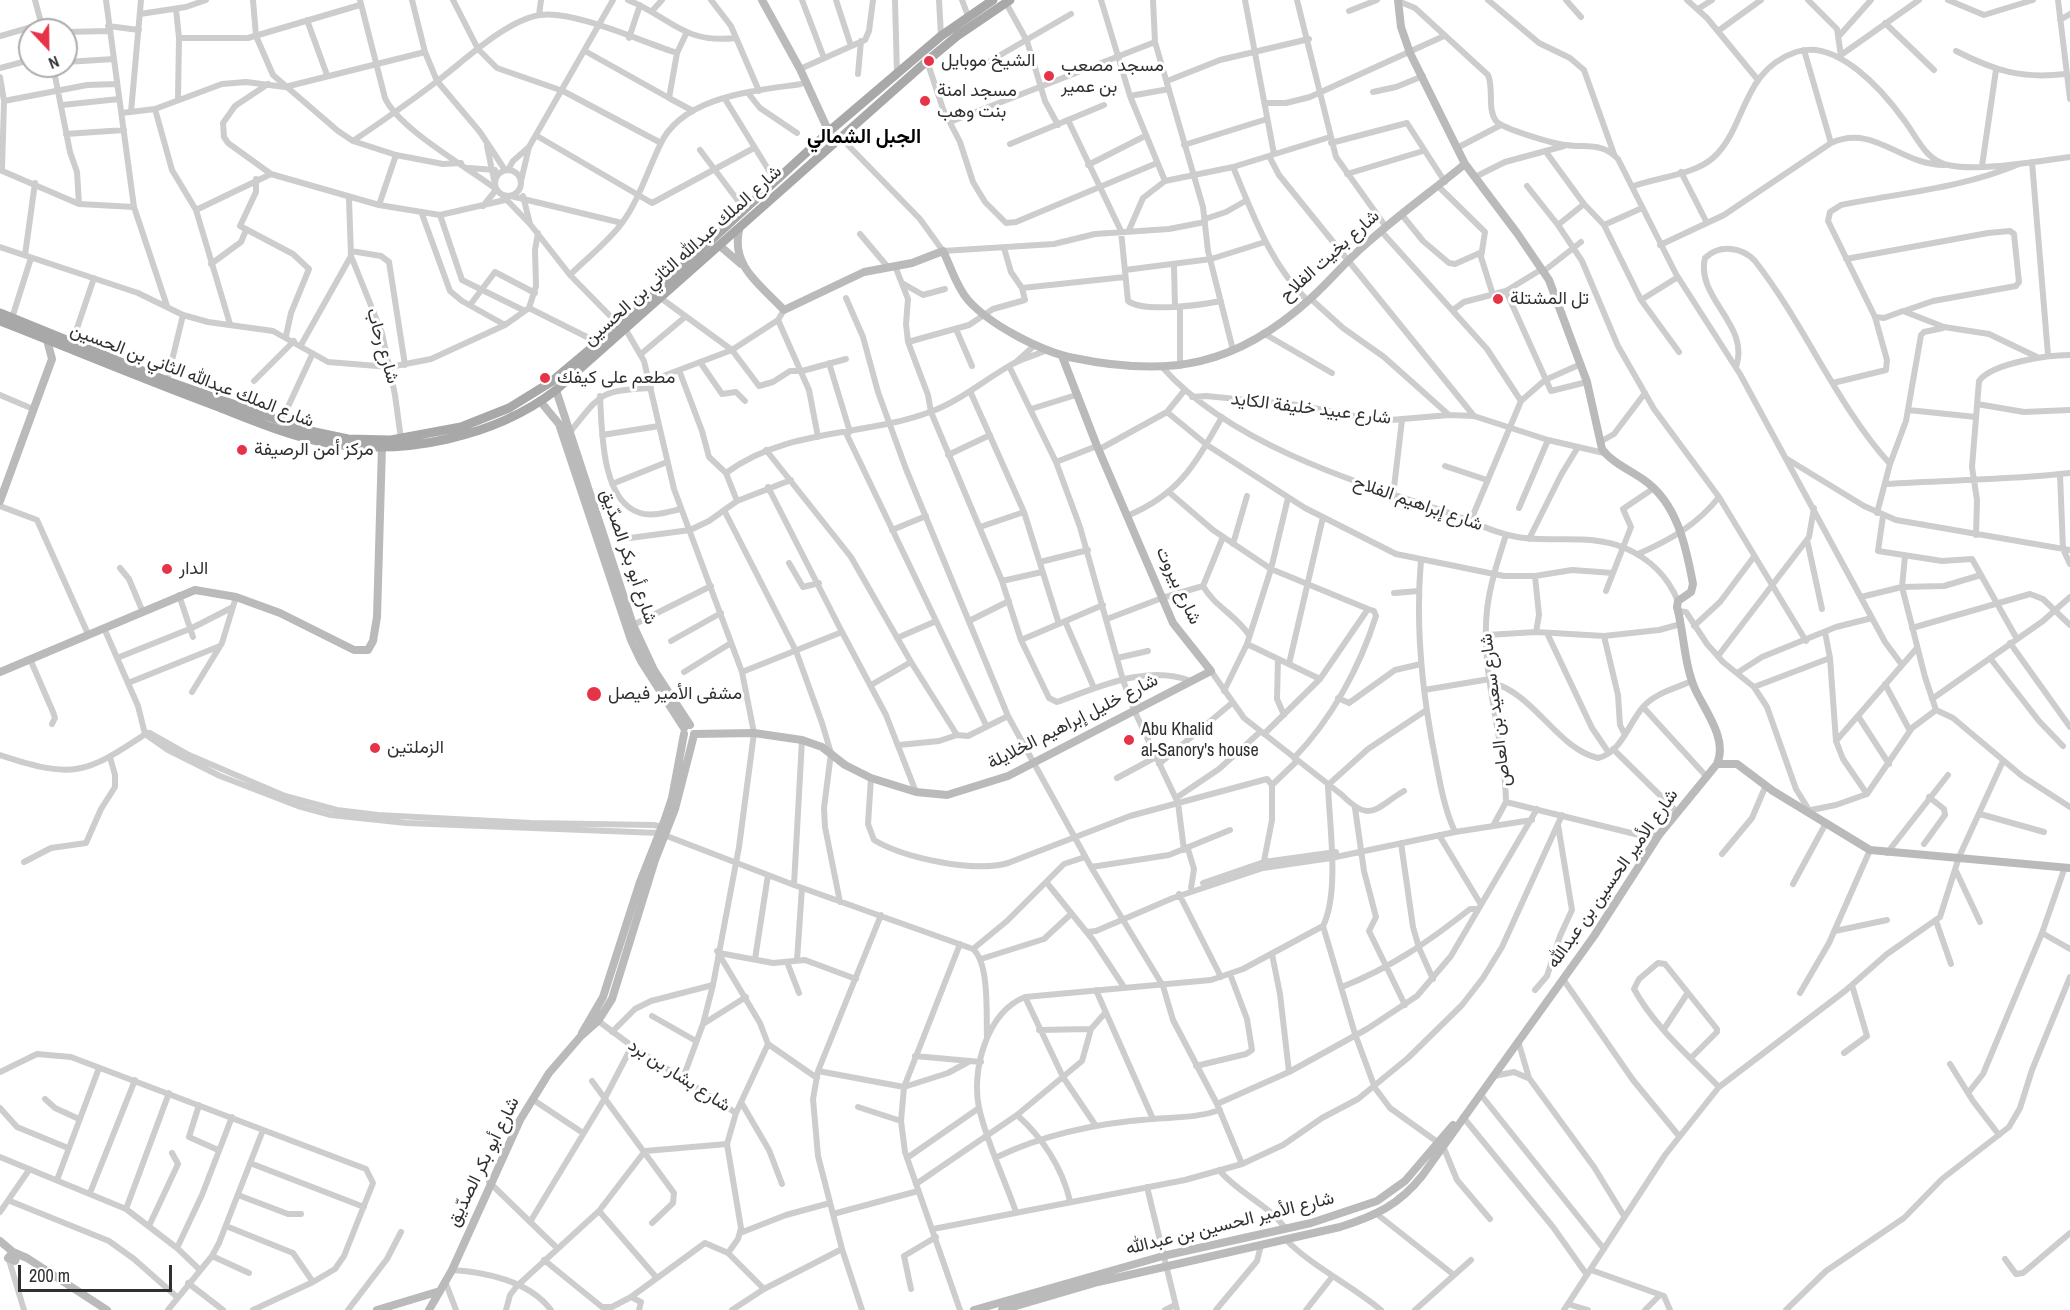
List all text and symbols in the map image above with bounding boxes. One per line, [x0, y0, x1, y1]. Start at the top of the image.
north arrow [18, 18, 78, 78]
place label: الشيخ موبايل [941, 50, 1035, 72]
text: N [45, 51, 63, 75]
marker: الشيخ موبايل [922, 54, 936, 68]
place label: مسجد مصعب بن عمير [1061, 55, 1164, 98]
marker: مسجد مصعب بن عمير [1042, 69, 1056, 83]
place label: مسجد امنة بنت وهب [937, 80, 1017, 122]
marker: مسجد امنة بنت وهب [918, 94, 932, 108]
district label: الجبل الشمالي [807, 126, 921, 150]
street label: شارع الملك عبدالله الثاني بن الحسين [579, 161, 787, 351]
street label: شارع بخيت الفلاح [1276, 206, 1384, 306]
place label: تل المشتلة [1510, 288, 1589, 310]
marker: تل المشتلة [1491, 292, 1505, 306]
street label: شارع رحاب [361, 306, 403, 386]
street label: شارع الملك عبدالله الثاني بن الحسين [67, 319, 317, 433]
place label: مطعم على كيفك [557, 367, 675, 389]
marker: مطعم على كيفك [538, 371, 552, 385]
street label: شارع عبيد خليفة الكايد [1230, 388, 1392, 430]
place label: مركز أمن الرصيفة [254, 439, 374, 461]
marker: مركز أمن الرصيفة [235, 443, 249, 457]
street label: شارع إبراهيم الفلاح [1350, 472, 1486, 536]
street label: شارع أبو بكر الصدّيق [595, 487, 661, 627]
street label: شارع بيروت [1151, 544, 1205, 628]
place label: الدار [179, 558, 208, 580]
marker: الدار [160, 562, 174, 576]
street label: شارع سعيد بن العاص [1476, 632, 1516, 788]
street label: شارع خليل إبراهيم الخلايلة [984, 670, 1162, 774]
place label: مشفى الأمير فيصل [608, 683, 742, 705]
marker: مشفى الأمير فيصل [585, 685, 603, 703]
place label: Abu Khalid al-Sanory's house [1141, 719, 1259, 762]
marker: Abu Khalid al-Sanory's house [1122, 733, 1136, 747]
place label: الزملتين [387, 737, 444, 759]
marker: الزملتين [368, 741, 382, 755]
street label: شارع الأمير الحسين بن عبدالله [1543, 785, 1683, 973]
street label: شارع بشار بن برد [624, 1035, 734, 1117]
street label: شارع أبو بكر الصدّيق [443, 1094, 525, 1230]
street label: شارع الأمير الحسين بن عبدالله [1124, 1188, 1336, 1260]
scale bar [21, 1253, 176, 1291]
text: 200 m [29, 1263, 70, 1288]

